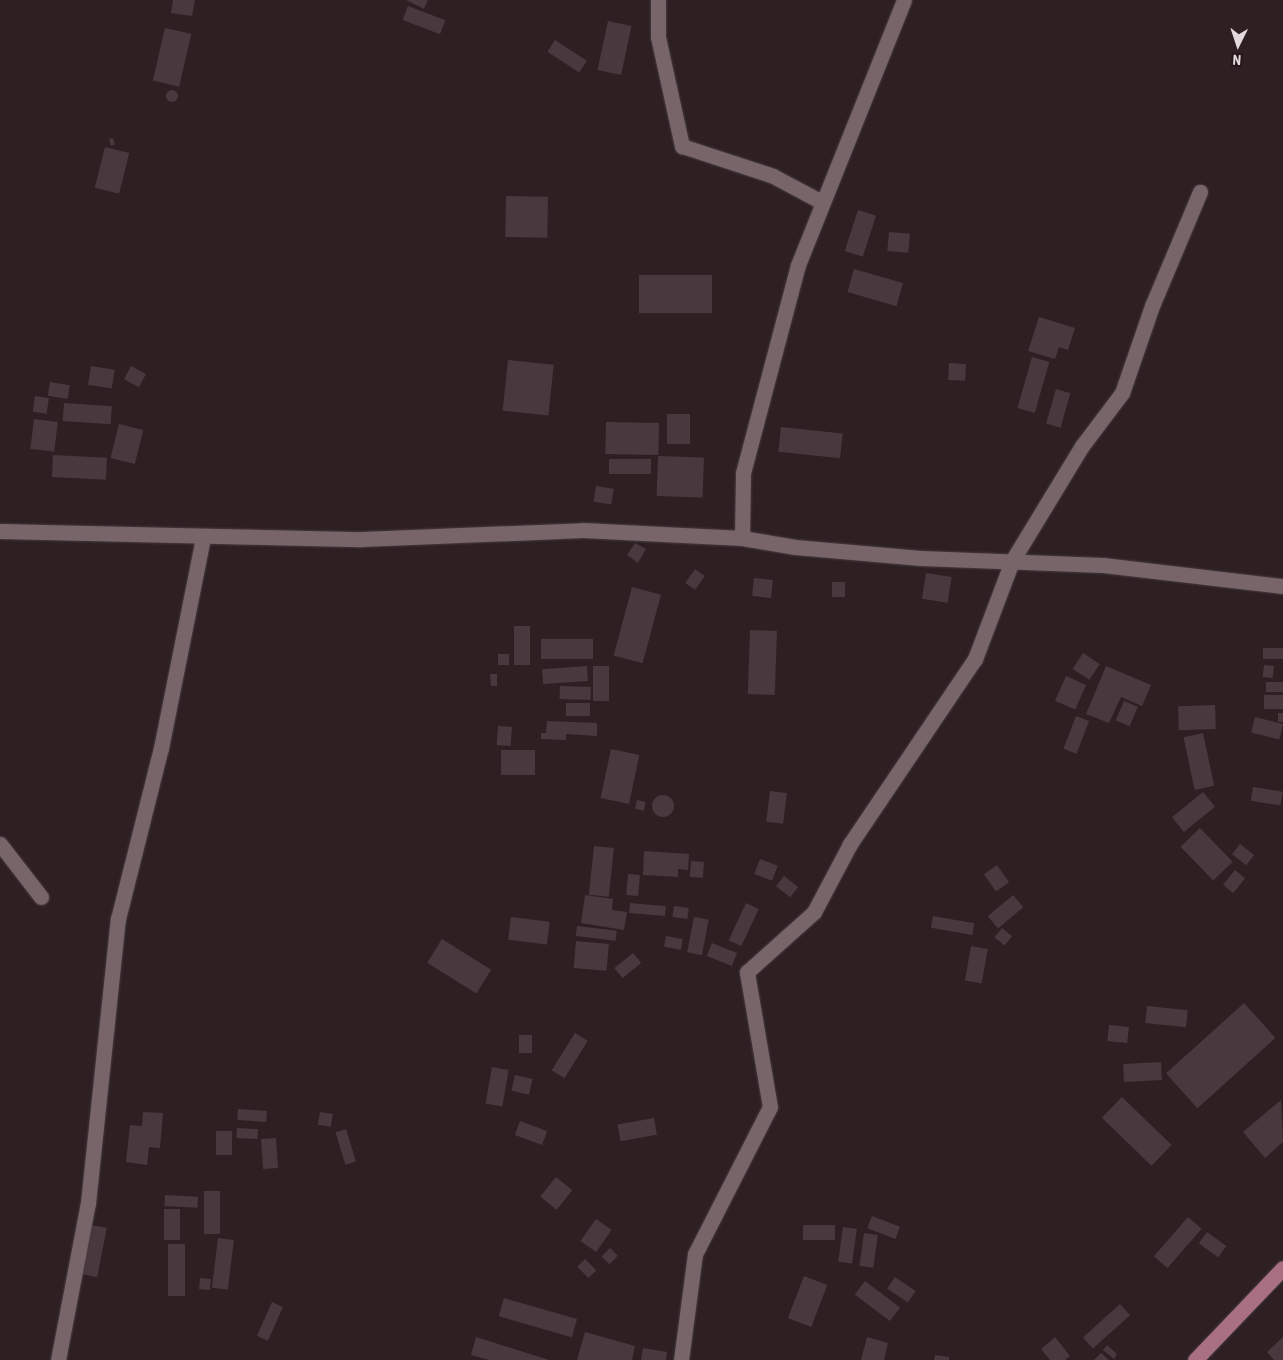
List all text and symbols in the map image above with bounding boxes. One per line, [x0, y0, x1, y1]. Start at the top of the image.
north arrow [1213, 20, 1263, 70]
text: N [1232, 52, 1242, 68]

